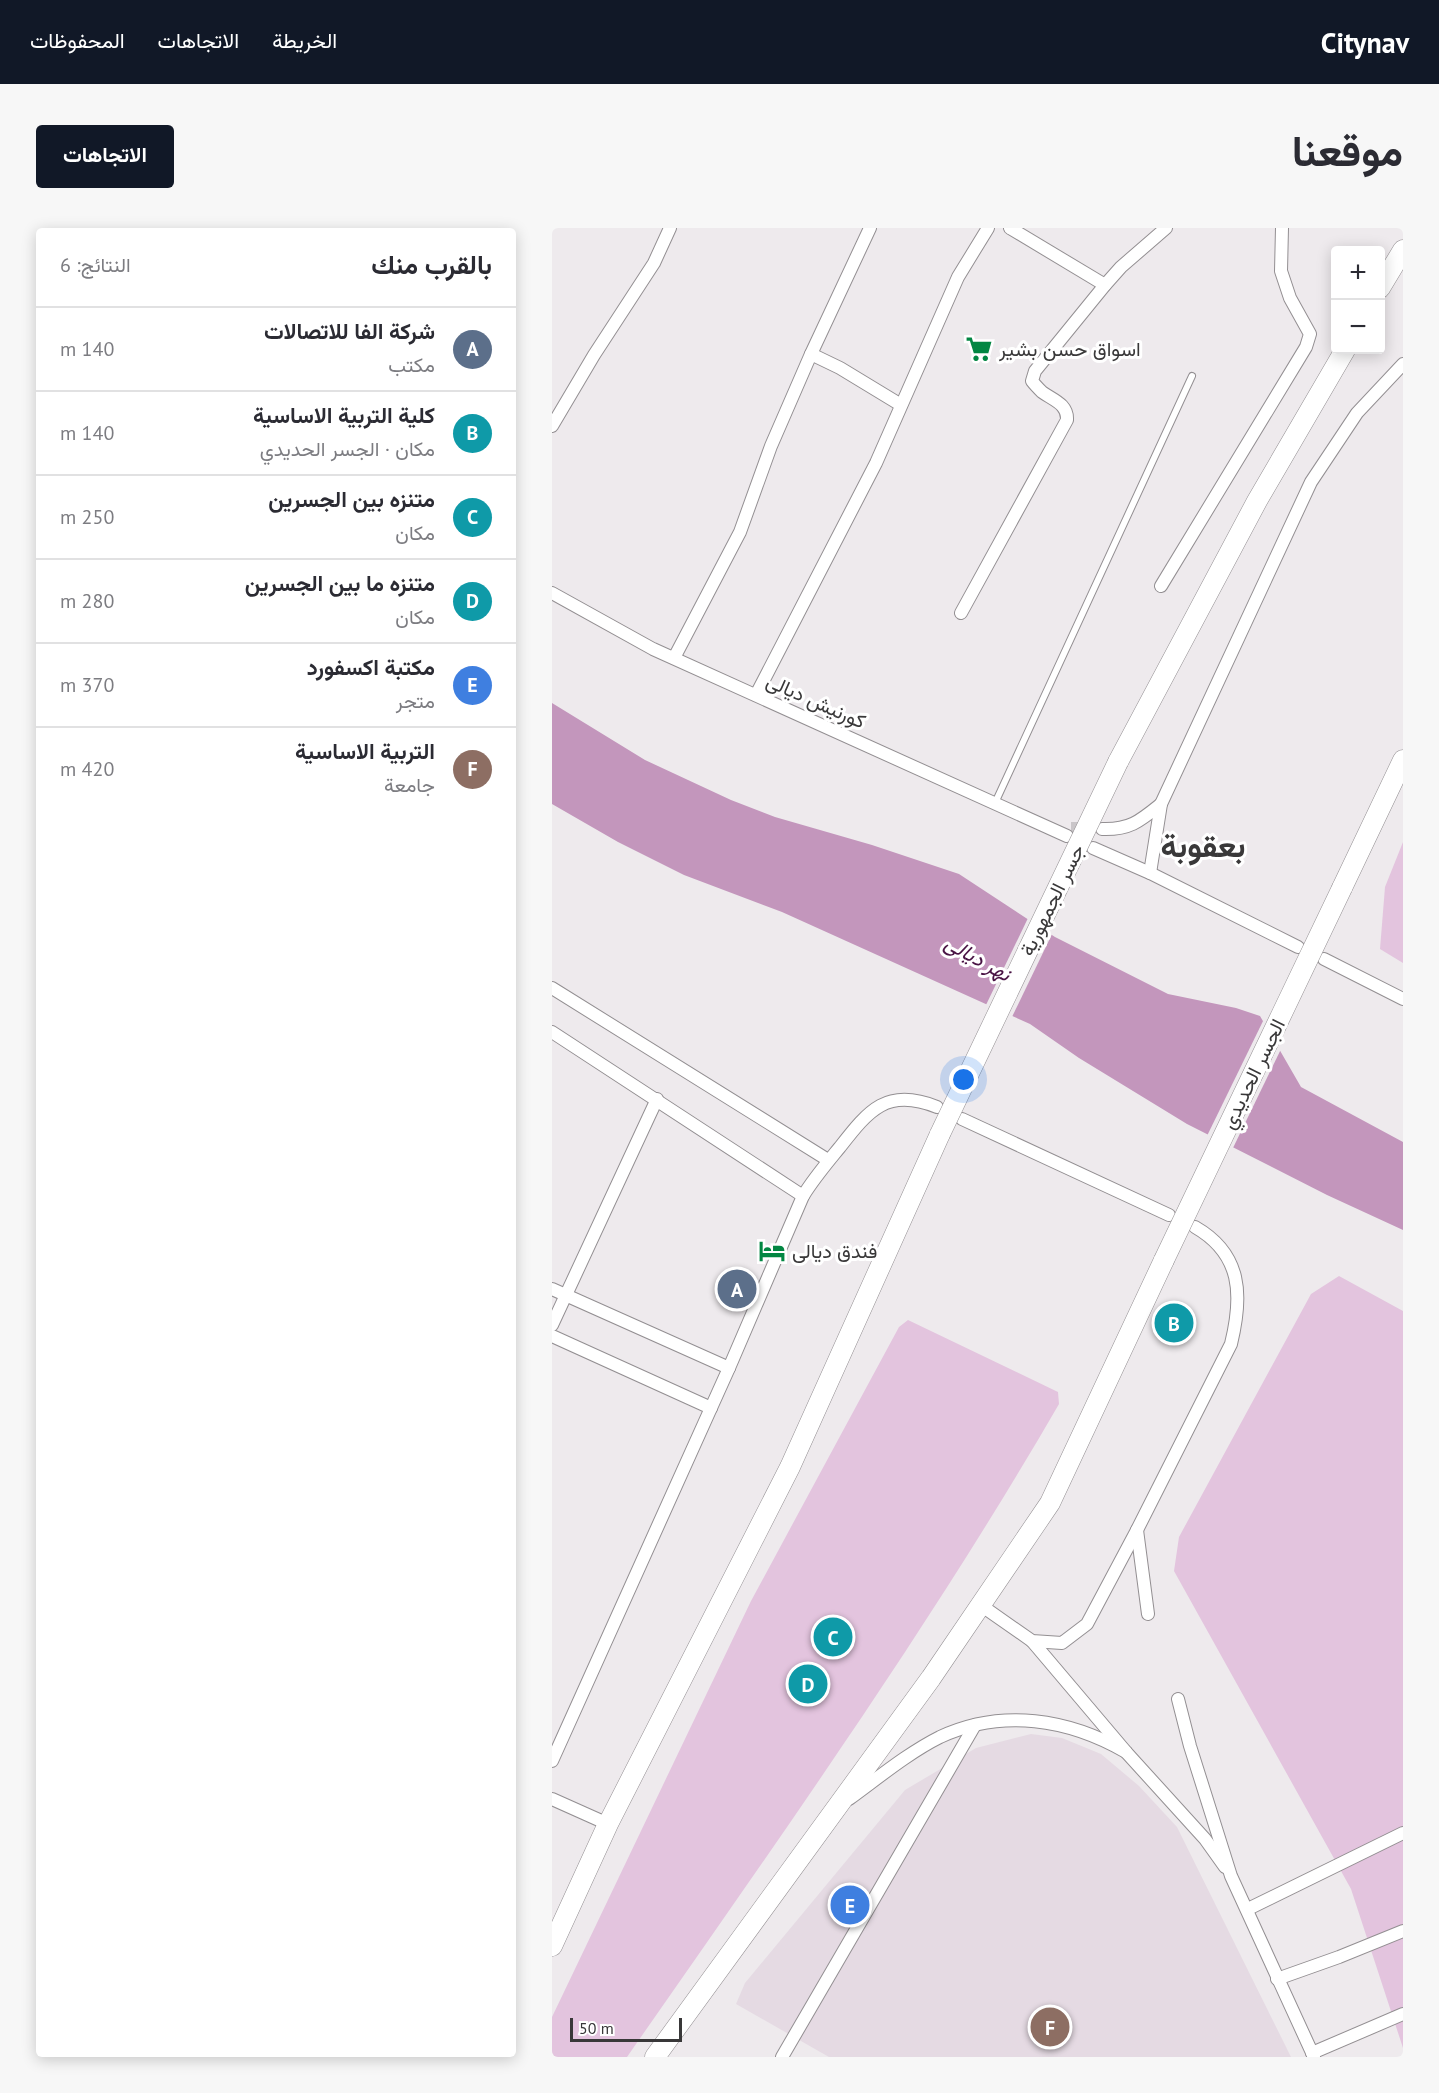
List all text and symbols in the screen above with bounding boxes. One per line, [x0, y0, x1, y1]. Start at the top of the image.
text: Citynav [1321, 24, 1409, 61]
text: المحفوظات [30, 27, 125, 54]
text: الاتجاهات [158, 27, 239, 54]
text: الخريطة [272, 27, 337, 54]
text: موقعنا [1292, 123, 1403, 178]
button: الاتجاهات [36, 125, 174, 188]
map controls [1331, 246, 1385, 354]
button: + [1331, 246, 1385, 300]
text: بالقرب منك [371, 248, 492, 281]
text: النتائج: 6 [60, 252, 131, 278]
button: − [1331, 300, 1385, 354]
text: شركة الفا للاتصالات [264, 317, 435, 345]
supermarket icon: اسواق حسن بشير [964, 334, 994, 364]
text: 140 m [60, 336, 114, 362]
text: A [466, 336, 479, 362]
place label: اسواق حسن بشير [998, 336, 1141, 362]
text: مكتب [388, 352, 435, 378]
text: كلية التربية الاساسية [253, 401, 435, 429]
text: 140 m [60, 420, 114, 446]
text: B [467, 420, 478, 446]
text: مكان · الجسر الحديدي [260, 436, 435, 462]
text: متنزه بين الجسرين [268, 485, 435, 513]
text: 250 m [60, 504, 114, 530]
text: C [467, 504, 478, 530]
text: مكان [395, 520, 435, 546]
text: متنزه ما بين الجسرين [245, 569, 435, 597]
text: 280 m [60, 588, 114, 614]
text: D [466, 588, 479, 614]
text: مكان [395, 604, 435, 630]
text: مكتبة اكسفورد [307, 653, 435, 681]
street label: كورنيش ديالى [762, 668, 870, 734]
text: 370 m [60, 672, 114, 698]
text: E [467, 672, 478, 698]
text: متجر [396, 688, 435, 714]
text: التربية الاساسية [295, 737, 435, 765]
text: 420 m [60, 756, 114, 782]
text: F [467, 756, 478, 782]
text: جامعة [384, 772, 435, 798]
district label: بعقوبة [1160, 824, 1246, 866]
street label: جسر الجمهورية [1014, 840, 1090, 960]
water label: نهر ديالى [940, 929, 1017, 988]
street label: الجسر الحديدي [1215, 1015, 1295, 1135]
your location [949, 1065, 978, 1094]
hotel icon: فندق ديالى [757, 1236, 787, 1266]
place label: فندق ديالى [792, 1238, 877, 1264]
pin: A [718, 1266, 756, 1312]
pin: B [1154, 1300, 1194, 1346]
pin: C [814, 1614, 852, 1660]
pin: D [788, 1662, 828, 1706]
pin: E [830, 1882, 870, 1928]
pin: F [1030, 2004, 1070, 2050]
scale bar [570, 2015, 682, 2042]
text: 50 m [579, 2018, 614, 2038]

